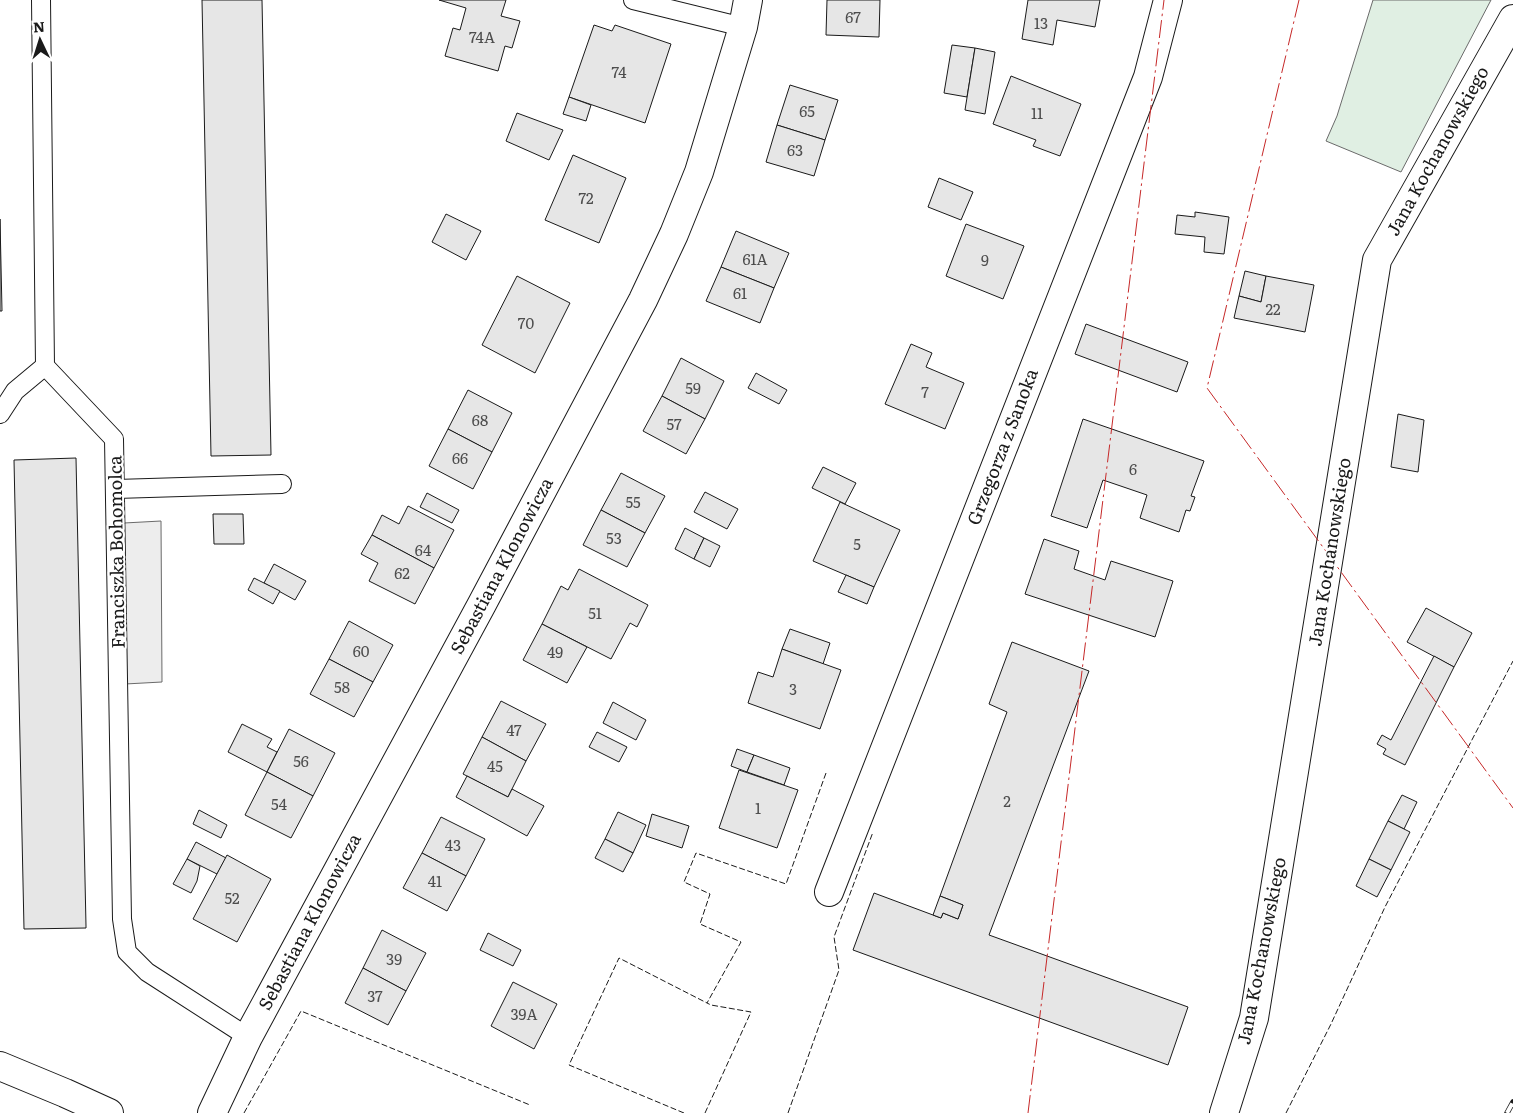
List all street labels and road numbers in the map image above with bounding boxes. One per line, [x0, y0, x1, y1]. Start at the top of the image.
street label: Jana Kochanowskiego [1379, 60, 1495, 240]
street label: Grzegorza z Sanoka [959, 364, 1044, 529]
street label: Franciszka Bohomolca [100, 455, 131, 649]
street label: Jana Kochanowskiego [1300, 456, 1357, 648]
street label: Sebastiana Klonowicza [443, 472, 559, 659]
street label: Sebastiana Klonowicza [251, 828, 367, 1015]
street label: Jana Kochanowskiego [1229, 855, 1292, 1047]

